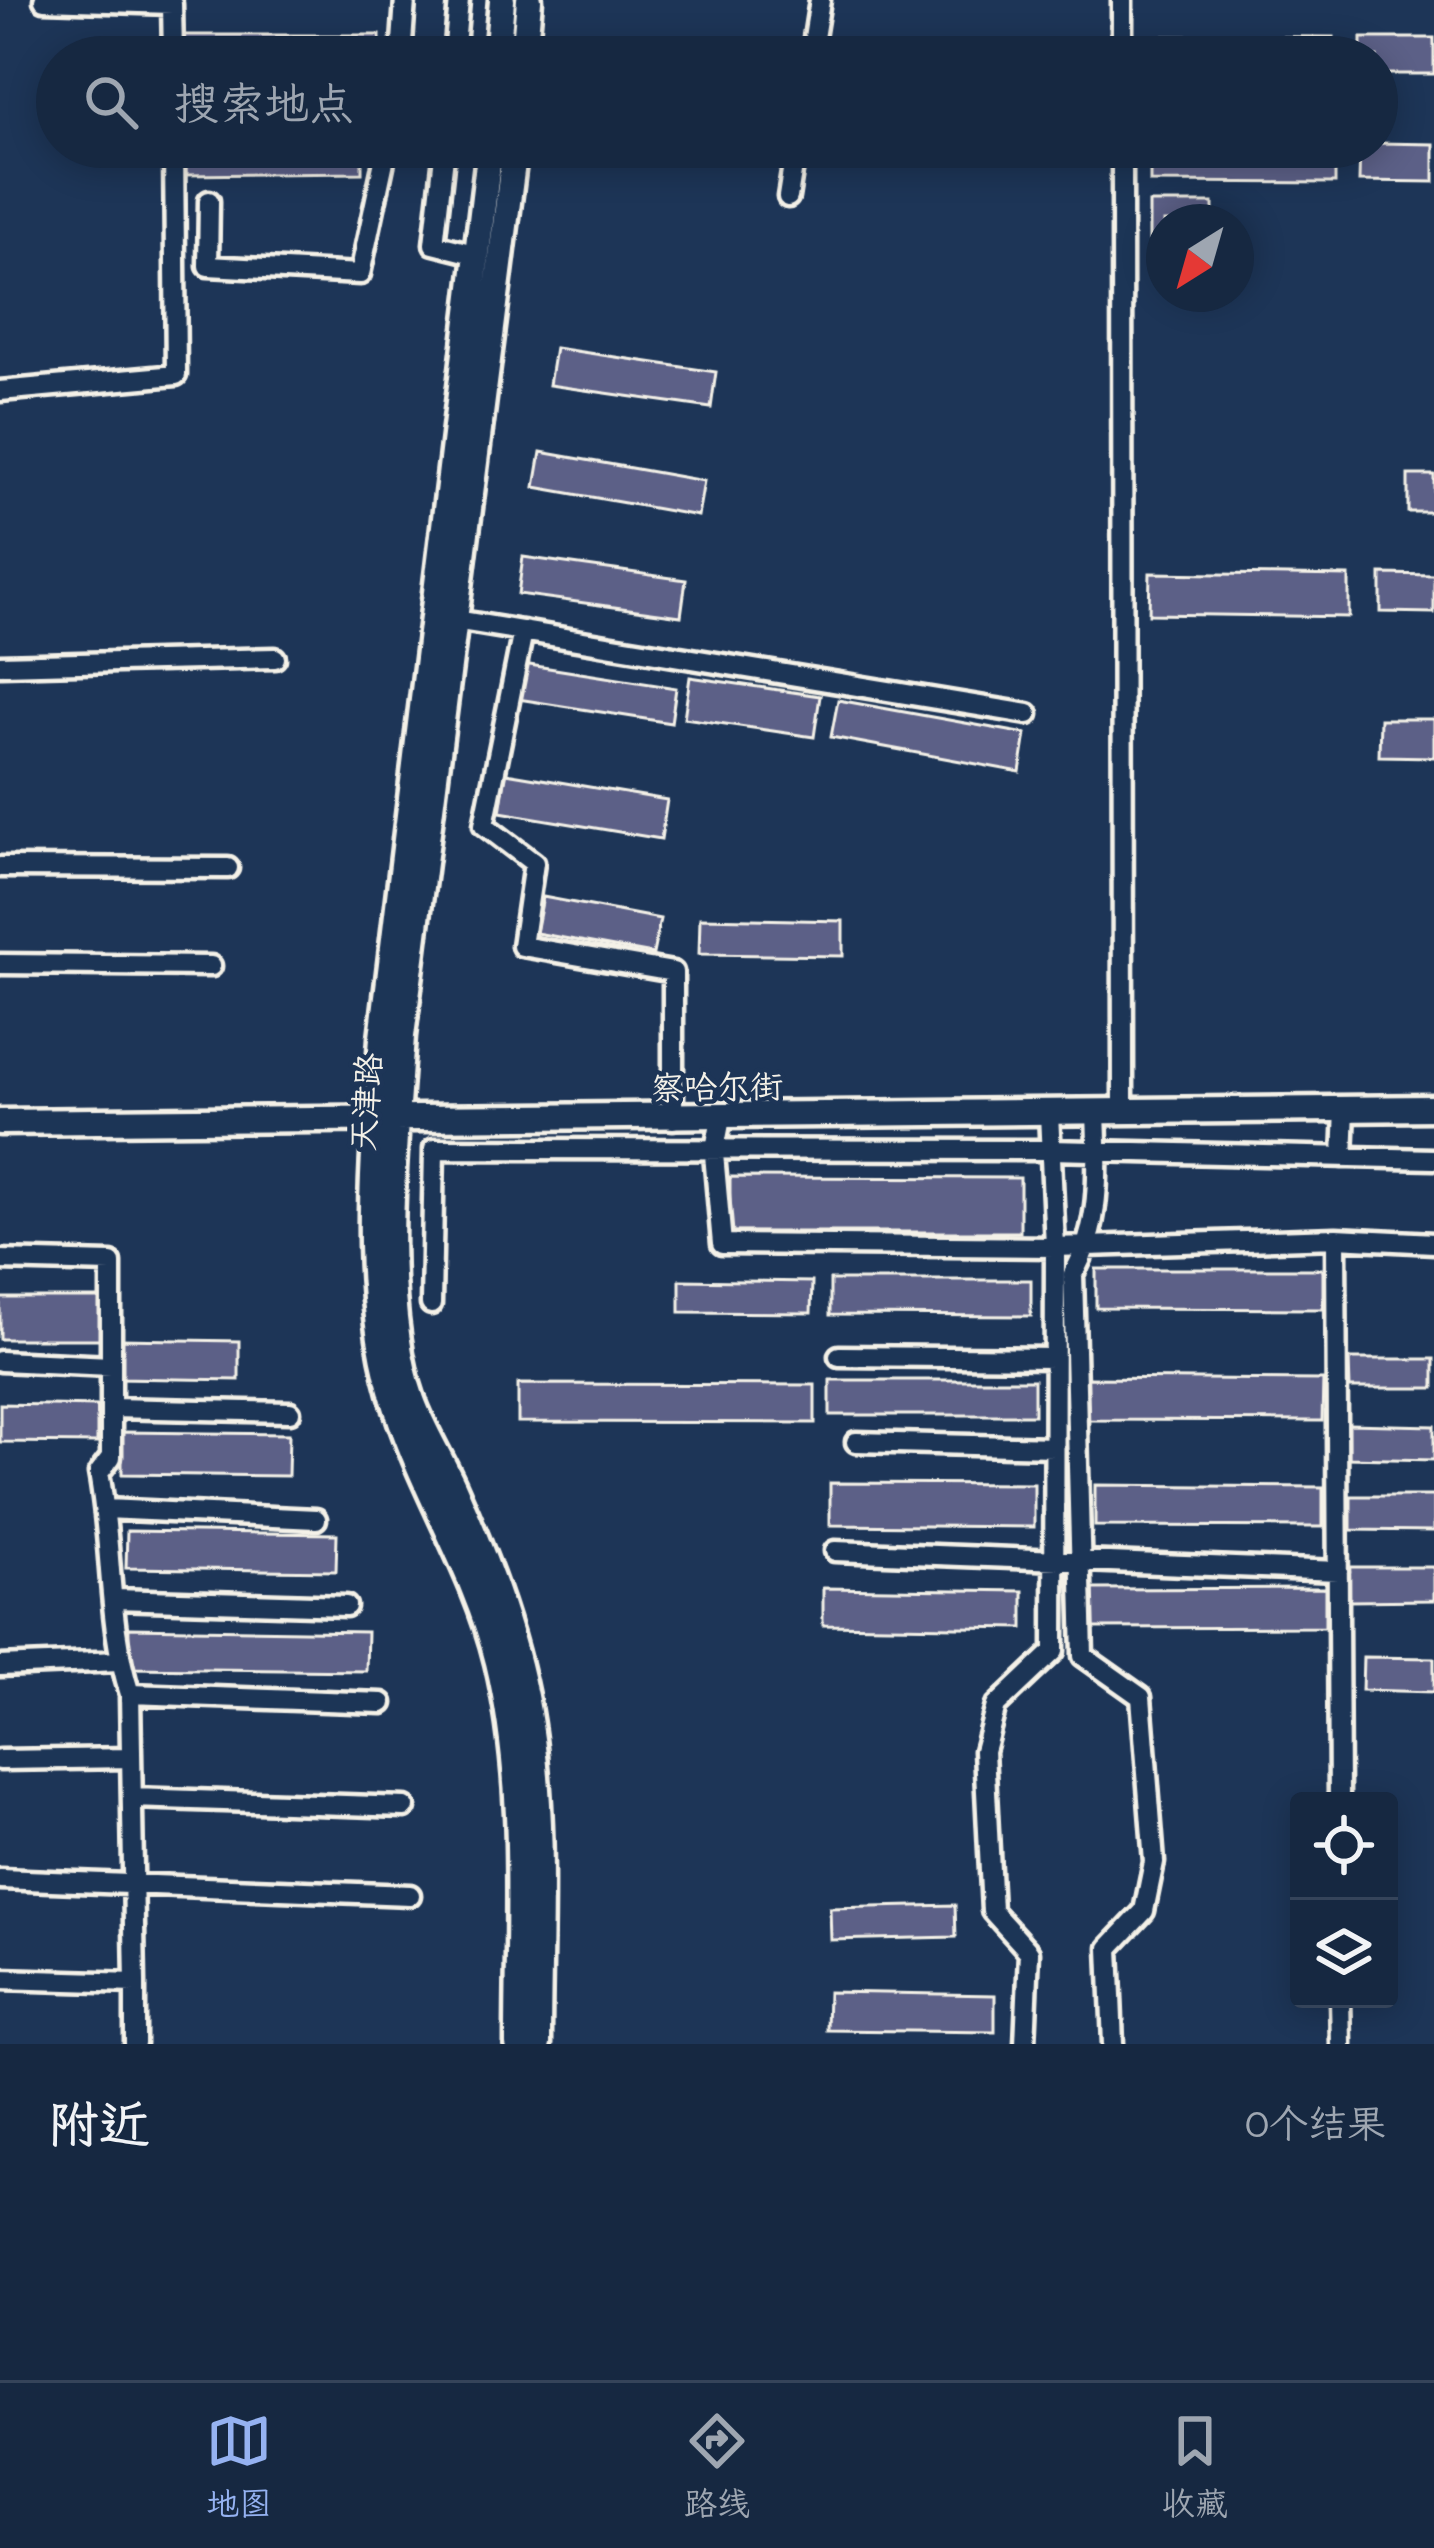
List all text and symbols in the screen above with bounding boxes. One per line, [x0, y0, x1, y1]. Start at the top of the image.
search box [36, 36, 1398, 168]
icon: search [78, 69, 144, 135]
text: 搜索地点 [174, 72, 354, 130]
north arrow [1146, 204, 1254, 312]
street label: 天津路 [339, 1051, 389, 1153]
street label: 察哈尔街 [651, 1062, 783, 1108]
map controls [1290, 1792, 1398, 2008]
button: locate [1290, 1792, 1398, 1900]
button: layers [1290, 1900, 1398, 2008]
text: 附近 [48, 2088, 150, 2155]
text: 0个结果 [1245, 2096, 1386, 2147]
tab: 地图 [206, 2408, 272, 2524]
tab: 路线 [684, 2408, 750, 2524]
tab: 收藏 [1162, 2408, 1228, 2524]

